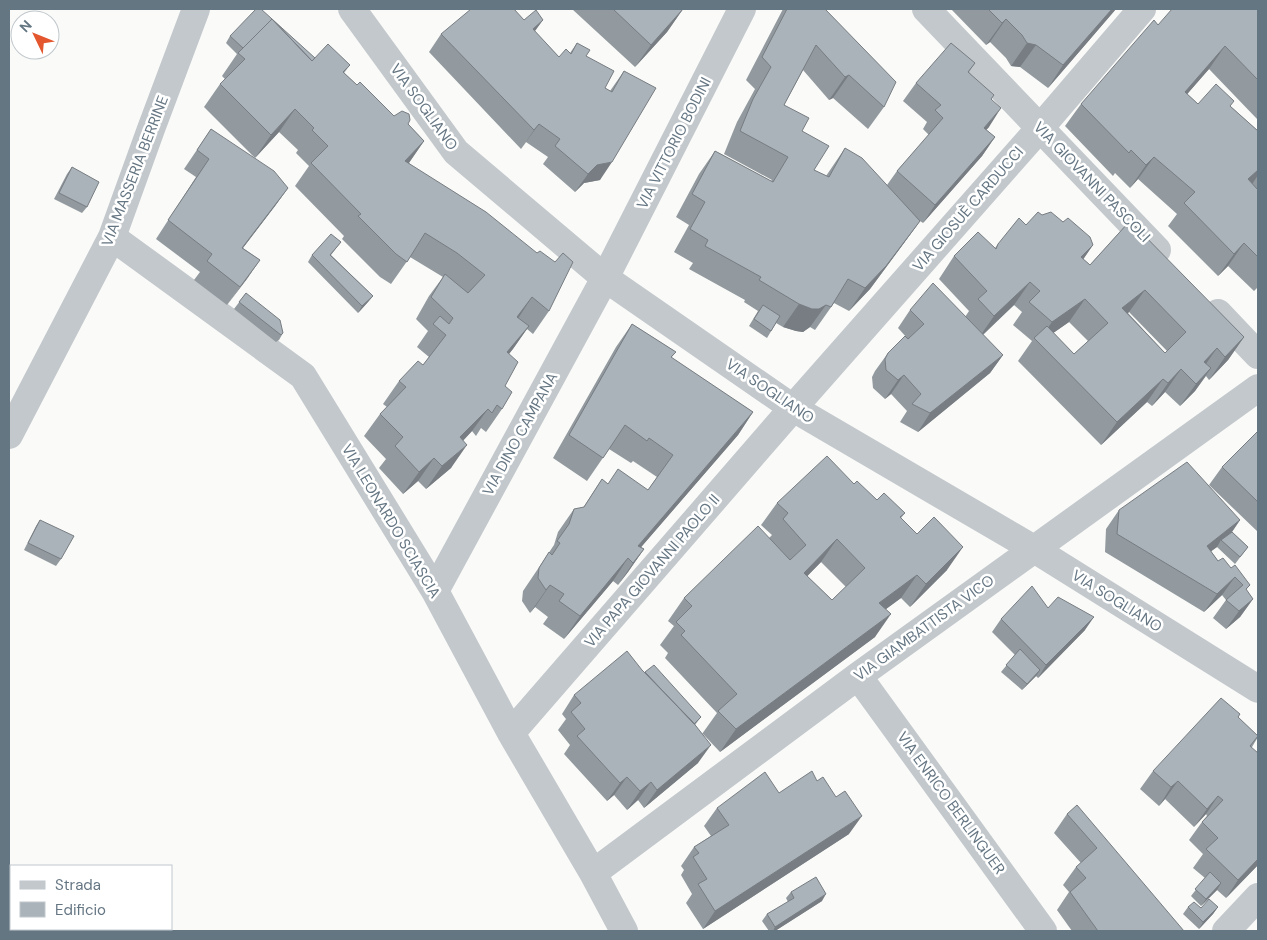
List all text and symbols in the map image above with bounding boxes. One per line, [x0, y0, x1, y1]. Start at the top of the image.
north arrow [10, 10, 60, 60]
text: N [15, 16, 36, 36]
street label: VIA SOGLIANO [386, 60, 462, 154]
street label: VIA VITTORIO BODINI [632, 74, 716, 212]
street label: VIA MASSERIA BERRINE [97, 93, 173, 249]
street label: VIA GIOVANNI PASCOLI [1029, 117, 1155, 247]
street label: VIA GIOSUÈ CARDUCCI [908, 142, 1028, 276]
street label: VIA SOGLIANO [722, 354, 818, 428]
street label: VIA DINO CAMPANA [478, 369, 562, 499]
street label: VIA LEONARDO SCIASCIA [337, 440, 445, 602]
street label: VIA PAPA GIOVANNI PAOLO II [580, 490, 724, 652]
street label: VIA SOGLIANO [1068, 565, 1166, 637]
street label: VIA GIAMBATTISTA VICO [850, 570, 998, 686]
street label: VIA ENRICO BERLINGUER [892, 728, 1010, 878]
legend [10, 865, 172, 930]
text: Strada [55, 875, 101, 895]
text: Edificio [55, 900, 106, 920]

